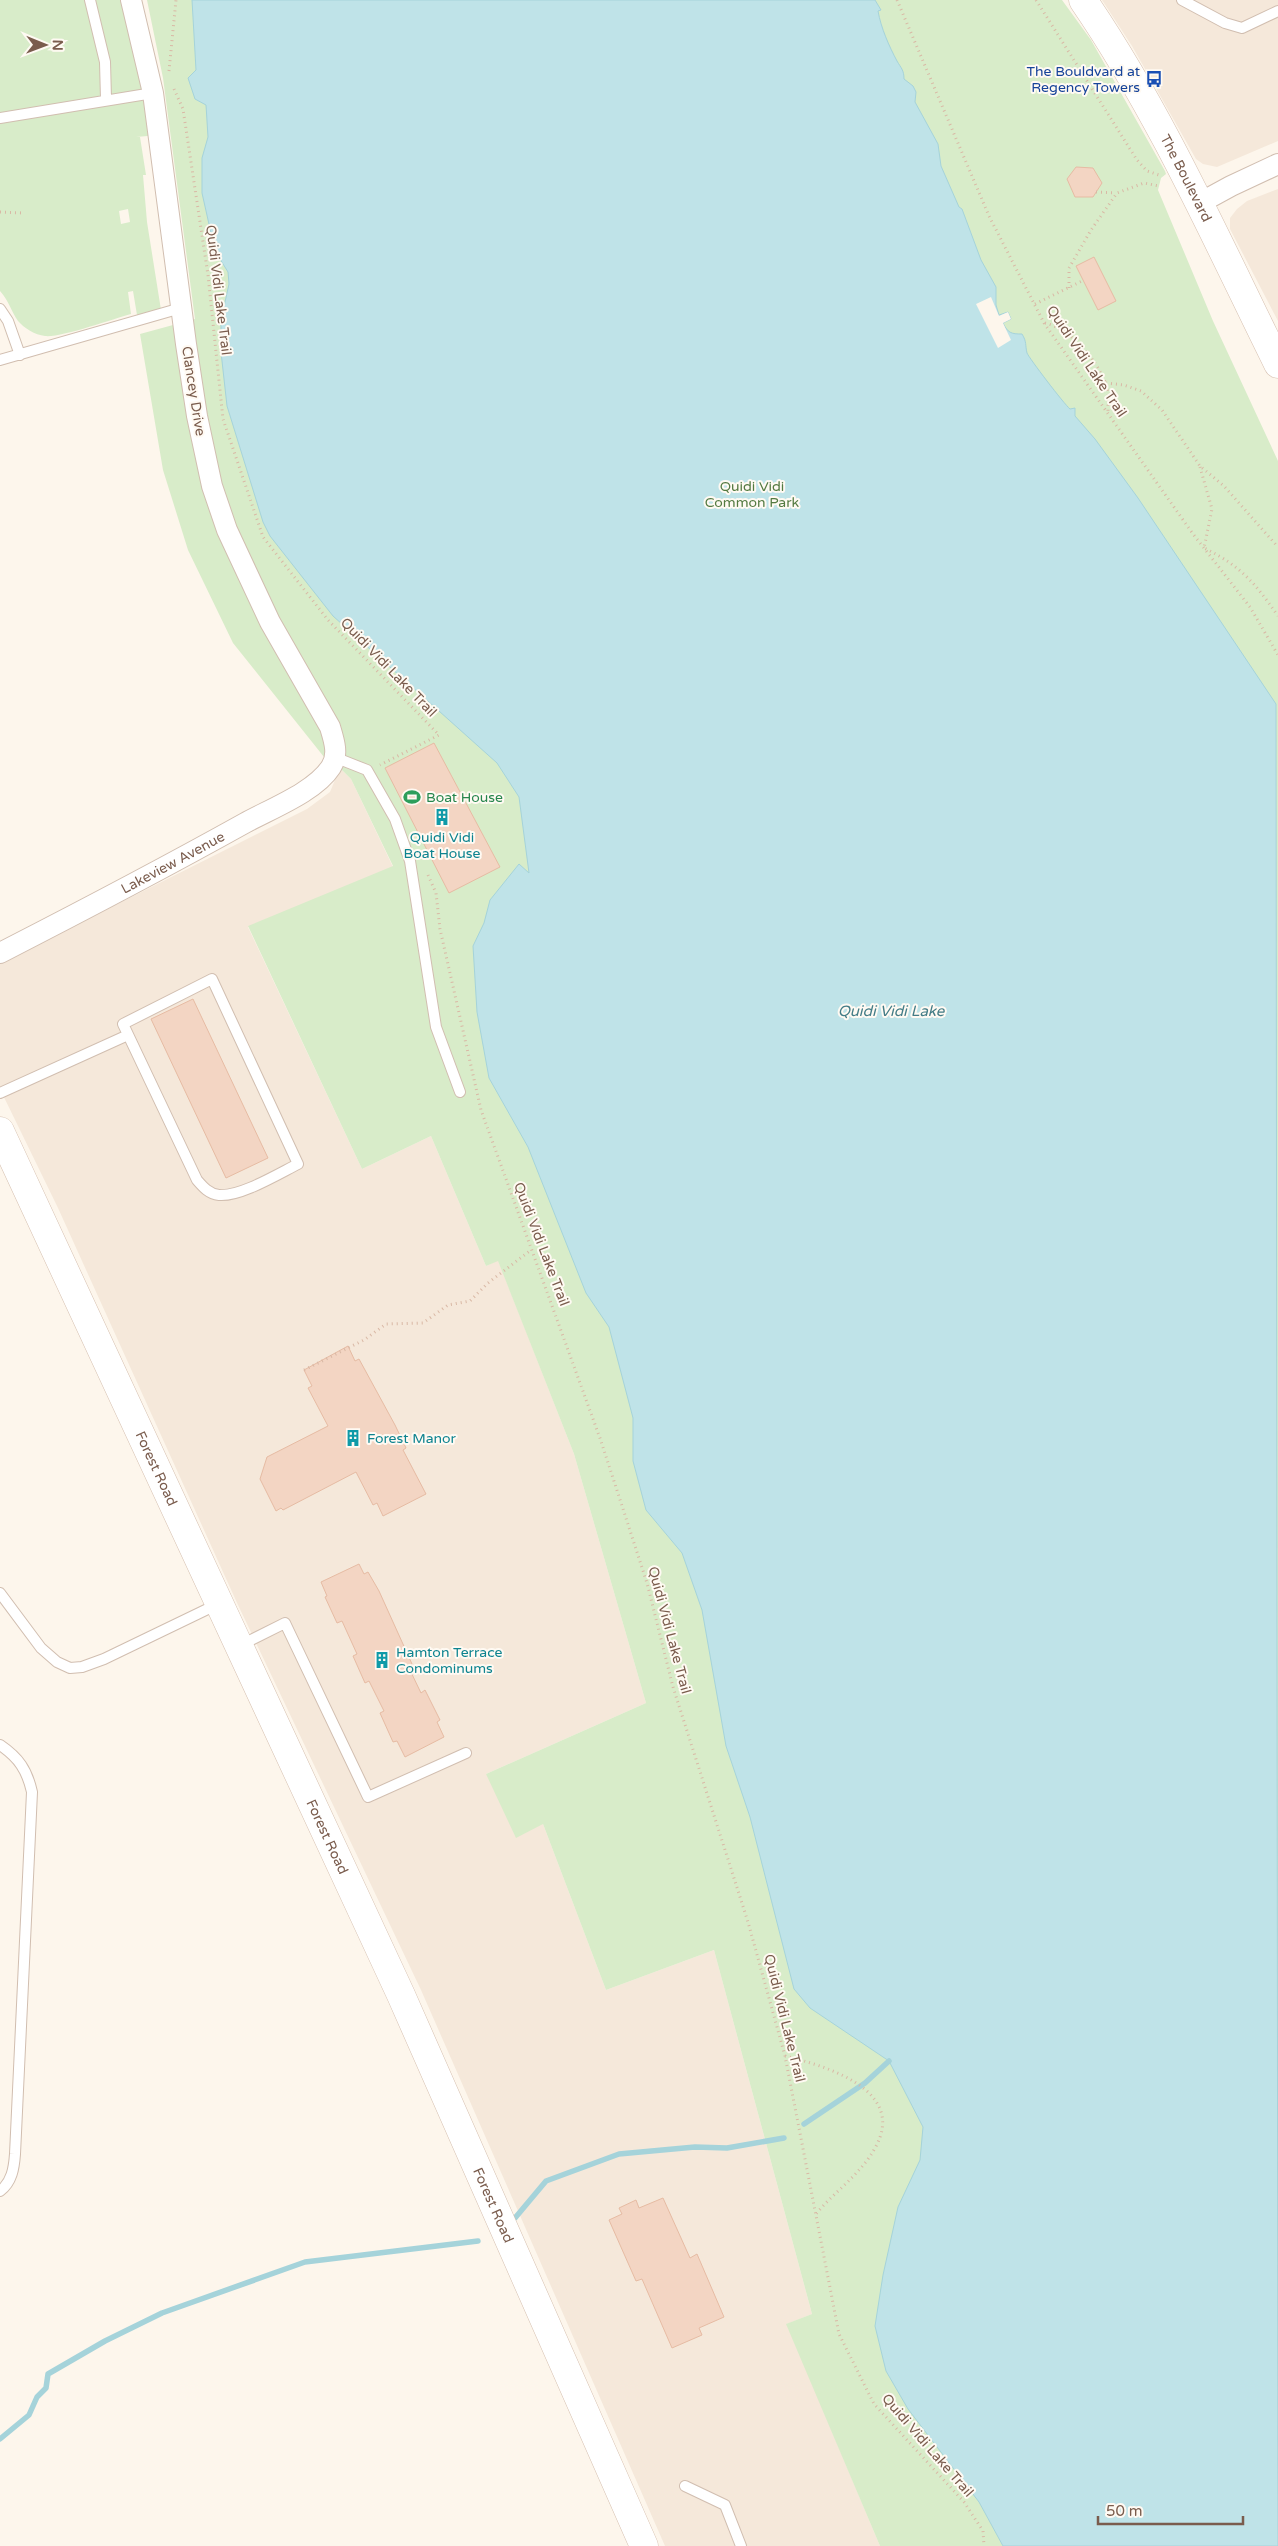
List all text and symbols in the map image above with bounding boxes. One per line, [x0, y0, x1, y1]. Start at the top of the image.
north arrow [20, 20, 70, 70]
text: N [49, 39, 66, 51]
place label: The Bouldvard at Regency Towers [1027, 63, 1141, 96]
bus stop icon: The Bouldvard at Regency Towers [1144, 69, 1164, 89]
street label: The Boulevard [1156, 132, 1215, 225]
street label: Quidi Vidi Lake Trail [202, 224, 235, 356]
street label: Quidi Vidi Lake Trail [1043, 302, 1130, 420]
street label: Clancey Drive [178, 345, 209, 437]
park label: Quidi Vidi Common Park [705, 478, 800, 511]
street label: Quidi Vidi Lake Trail [337, 614, 440, 720]
sports icon: Boat House [402, 787, 422, 807]
place label: Boat House [426, 789, 503, 806]
building icon: Quidi Vidi Boat House [432, 807, 452, 827]
street label: Lakeview Avenue [118, 828, 228, 898]
place label: Quidi Vidi Boat House [404, 829, 481, 862]
water label: Quidi Vidi Lake [838, 1002, 946, 1020]
street label: Quidi Vidi Lake Trail [510, 1180, 573, 1308]
building icon: Forest Manor [343, 1428, 363, 1448]
street label: Forest Road [132, 1429, 181, 1509]
place label: Forest Manor [367, 1430, 457, 1447]
street label: Quidi Vidi Lake Trail [644, 1565, 695, 1696]
place label: Hamton Terrace Condominums [396, 1644, 503, 1677]
building icon: Hamton Terrace Condominums [372, 1650, 392, 1670]
street label: Forest Road [302, 1797, 352, 1877]
street label: Quidi Vidi Lake Trail [760, 1952, 809, 2084]
street label: Forest Road [469, 2165, 517, 2245]
street label: Quidi Vidi Lake Trail [878, 2390, 977, 2500]
scale bar [1098, 2494, 1243, 2526]
text: 50 m [1106, 2502, 1143, 2520]

